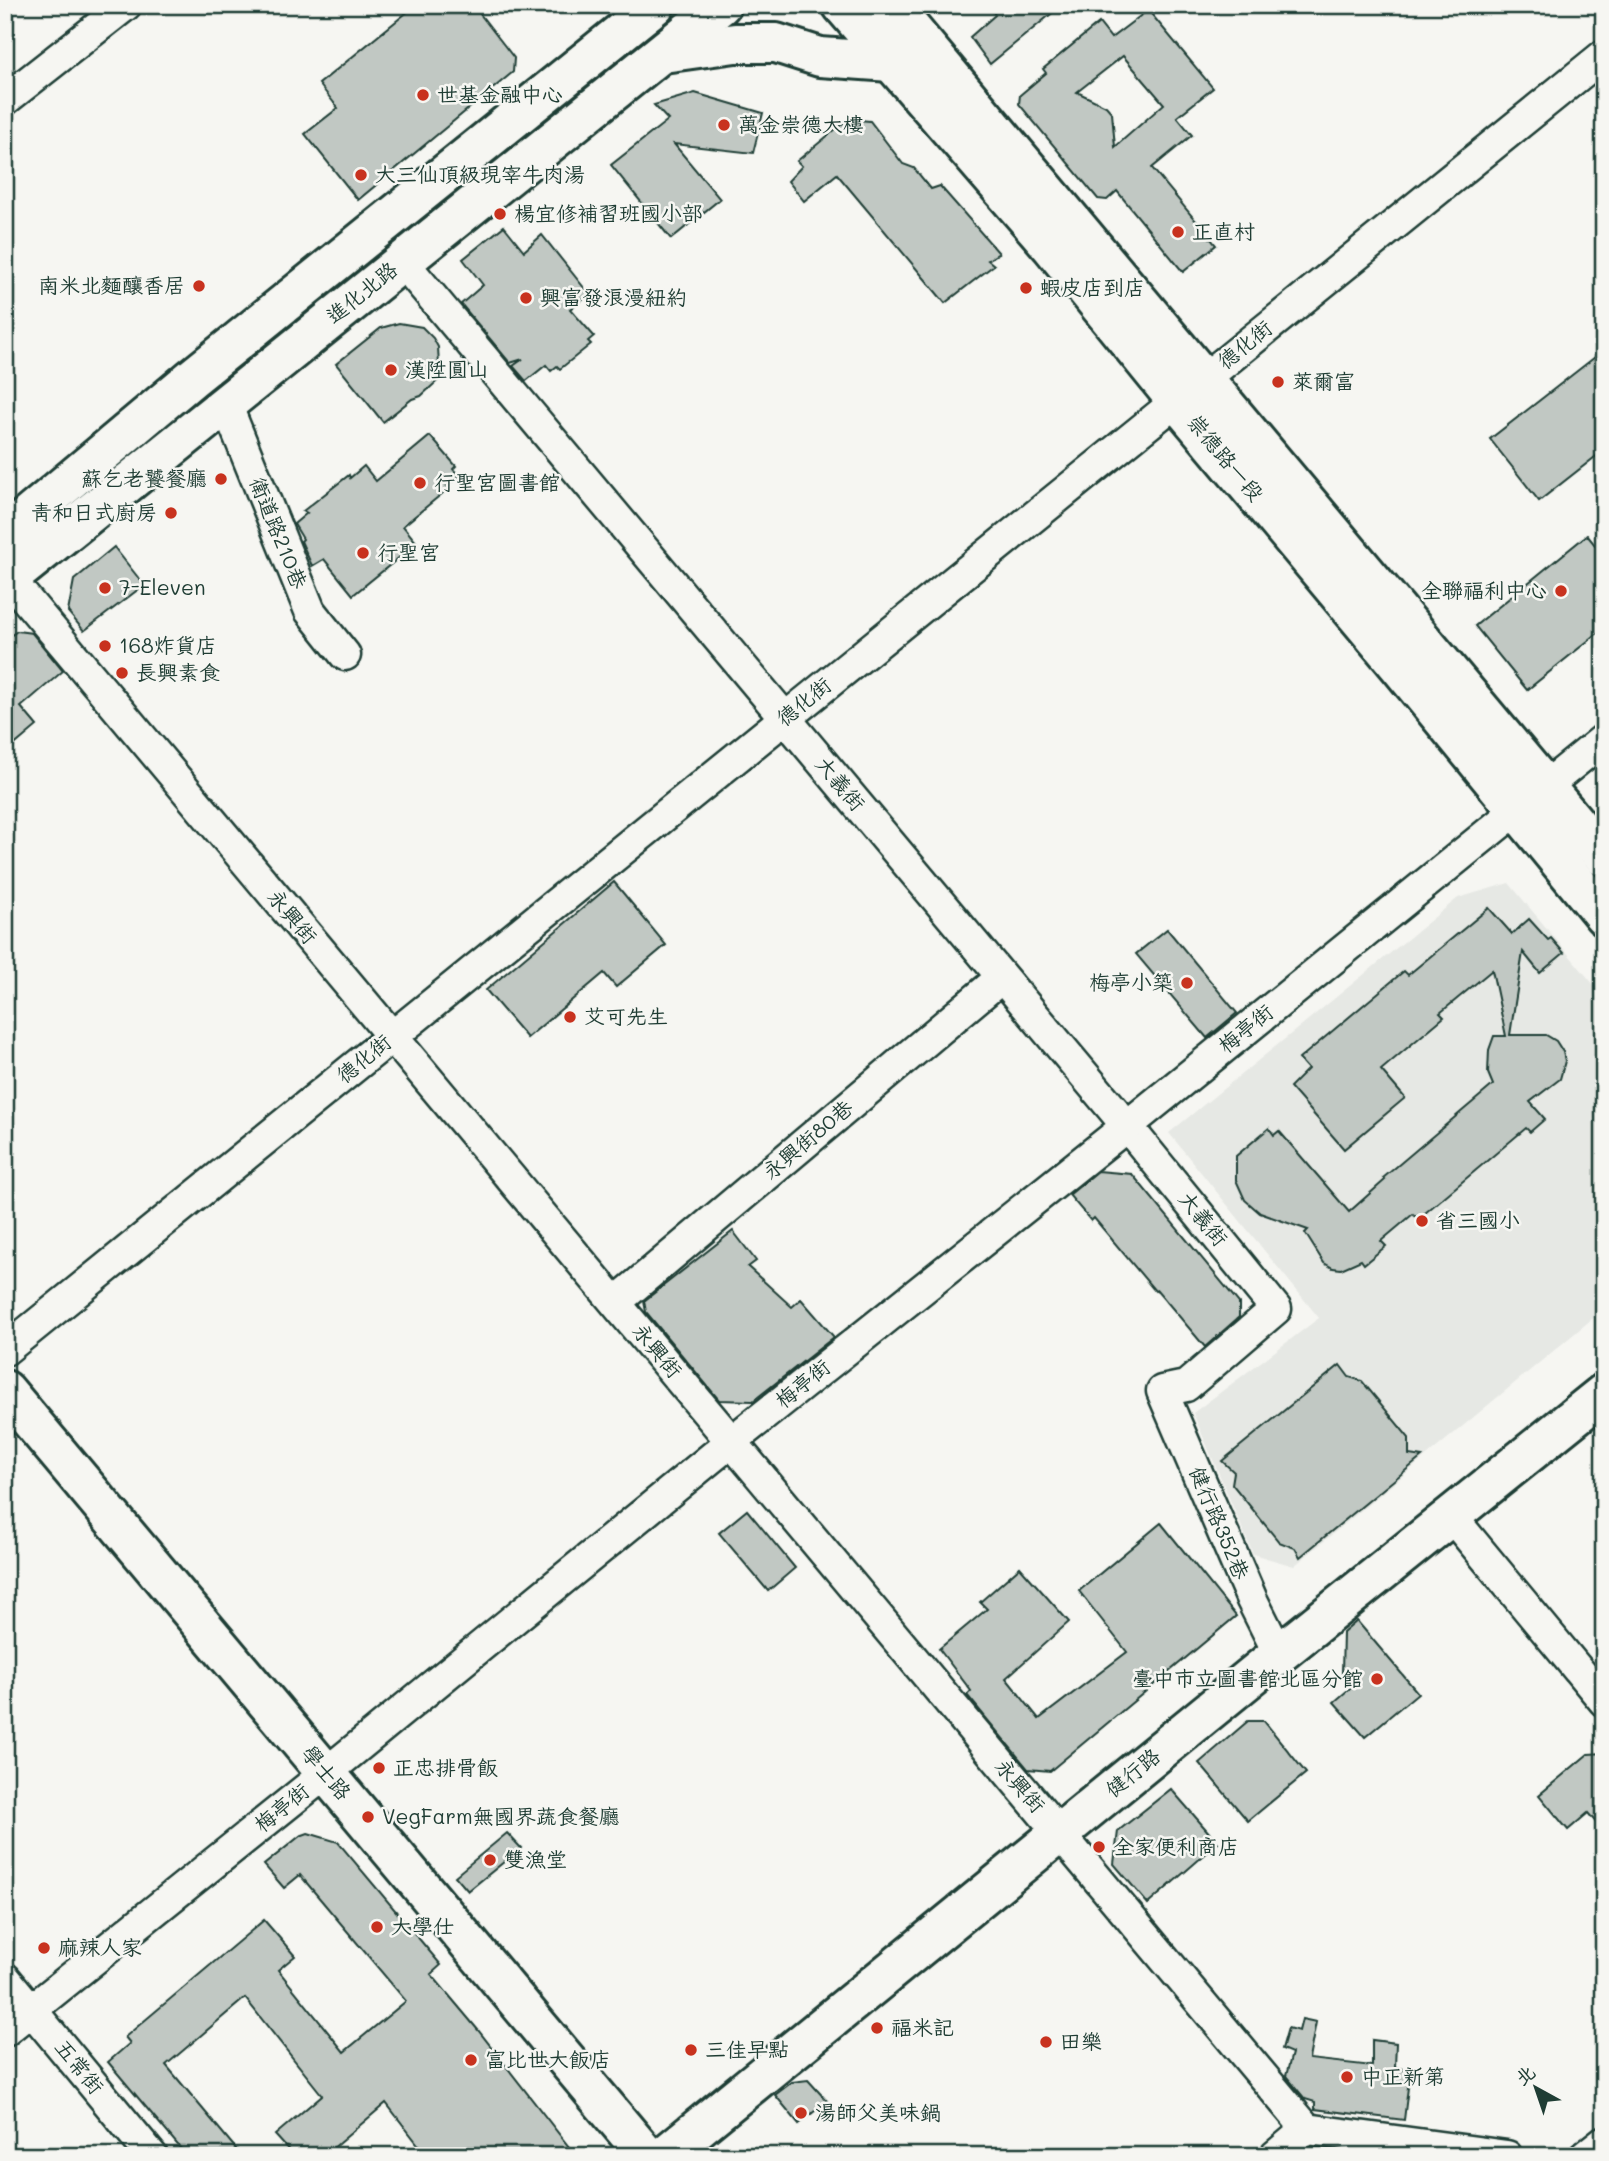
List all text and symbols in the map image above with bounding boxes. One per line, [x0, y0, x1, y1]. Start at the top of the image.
place label: 世基金融中心 [437, 80, 563, 107]
marker: 世基金融中心 [415, 87, 431, 103]
place label: 萬金崇德大樓 [738, 110, 864, 137]
marker: 萬金崇德大樓 [716, 117, 732, 133]
place label: 大三仙頂級現宰牛肉湯 [375, 160, 585, 187]
marker: 大三仙頂級現宰牛肉湯 [353, 167, 369, 183]
place label: 楊宜修補習班國小部 [514, 199, 703, 226]
marker: 楊宜修補習班國小部 [492, 206, 508, 222]
place label: 正直村 [1192, 217, 1255, 244]
marker: 正直村 [1170, 224, 1186, 240]
street label: 進化北路 [320, 255, 402, 329]
place label: 南米北麵釀香居 [38, 271, 185, 298]
place label: 蝦皮店到店 [1040, 273, 1145, 300]
marker: 南米北麵釀香居 [191, 278, 207, 294]
marker: 蝦皮店到店 [1018, 280, 1034, 296]
place label: 興富發浪漫紐約 [540, 283, 687, 310]
marker: 興富發浪漫紐約 [518, 290, 534, 306]
street label: 德化街 [1211, 314, 1277, 374]
place label: 漢陞圓山 [405, 355, 489, 382]
marker: 漢陞圓山 [383, 362, 399, 378]
place label: 萊爾富 [1292, 367, 1355, 394]
marker: 萊爾富 [1270, 374, 1286, 390]
street label: 崇德路一段 [1182, 408, 1270, 506]
place label: 蘇乞老饕餐廳 [81, 464, 207, 491]
place label: 行聖宮圖書館 [434, 468, 560, 495]
marker: 蘇乞老饕餐廳 [213, 471, 229, 487]
street label: 衛道路210巷 [245, 473, 314, 592]
marker: 行聖宮圖書館 [412, 475, 428, 491]
place label: 青和日式廚房 [31, 498, 157, 525]
marker: 青和日式廚房 [163, 505, 179, 521]
place label: 行聖宮 [377, 538, 440, 565]
marker: 行聖宮 [355, 545, 371, 561]
place label: 7-Eleven [119, 573, 206, 600]
place label: 全聯福利中心 [1421, 576, 1547, 603]
marker: 7-Eleven [97, 580, 113, 596]
marker: 全聯福利中心 [1553, 583, 1569, 599]
place label: 168炸貨店 [119, 631, 217, 658]
marker: 168炸貨店 [97, 638, 113, 654]
place label: 長興素食 [136, 658, 220, 685]
marker: 長興素食 [114, 665, 130, 681]
street label: 德化街 [770, 671, 836, 731]
street label: 大義街 [811, 750, 872, 816]
street label: 永興街 [263, 883, 324, 949]
place label: 梅亭小築 [1089, 968, 1173, 995]
marker: 梅亭小築 [1179, 975, 1195, 991]
street label: 梅亭街 [1212, 998, 1278, 1058]
place label: 艾可先生 [584, 1002, 668, 1029]
marker: 艾可先生 [562, 1009, 578, 1025]
street label: 德化街 [330, 1028, 396, 1088]
street label: 永興街80巷 [756, 1093, 858, 1184]
street label: 大義街 [1174, 1185, 1234, 1251]
place label: 省三國小 [1436, 1206, 1520, 1233]
marker: 省三國小 [1414, 1213, 1430, 1229]
street label: 永興街 [628, 1317, 689, 1383]
street label: 梅亭街 [769, 1353, 835, 1413]
street label: 健行路352巷 [1184, 1462, 1256, 1583]
place label: 臺中市立圖書館北區分館 [1132, 1664, 1363, 1691]
marker: 臺中市立圖書館北區分館 [1369, 1671, 1385, 1687]
street label: 學士路 [297, 1739, 358, 1805]
street label: 健行路 [1099, 1742, 1165, 1802]
street label: 永興街 [990, 1752, 1052, 1818]
place label: 正忠排骨飯 [393, 1753, 498, 1780]
marker: 正忠排骨飯 [371, 1760, 387, 1776]
street label: 梅亭街 [248, 1777, 314, 1837]
place label: VegFarm無國界蔬食餐廳 [382, 1802, 620, 1829]
marker: VegFarm無國界蔬食餐廳 [360, 1809, 376, 1825]
place label: 全家便利商店 [1113, 1832, 1239, 1859]
marker: 全家便利商店 [1091, 1839, 1107, 1855]
place label: 雙漁堂 [504, 1845, 567, 1872]
marker: 雙漁堂 [482, 1852, 498, 1868]
place label: 大學仕 [391, 1912, 454, 1939]
marker: 大學仕 [369, 1919, 385, 1935]
place label: 麻辣人家 [58, 1933, 142, 1960]
marker: 麻辣人家 [36, 1940, 52, 1956]
place label: 福米記 [891, 2013, 954, 2040]
marker: 福米記 [869, 2020, 885, 2036]
place label: 田樂 [1060, 2027, 1102, 2054]
street label: 五常街 [50, 2033, 110, 2099]
marker: 田樂 [1038, 2034, 1054, 2050]
place label: 三佳早點 [705, 2035, 789, 2062]
marker: 三佳早點 [683, 2042, 699, 2058]
place label: 富比世大飯店 [485, 2045, 611, 2072]
marker: 富比世大飯店 [463, 2052, 479, 2068]
north arrow [1500, 2052, 1570, 2122]
text: 北 [1509, 2059, 1540, 2090]
place label: 中正新第 [1361, 2062, 1445, 2089]
marker: 中正新第 [1339, 2069, 1355, 2085]
place label: 湯師父美味鍋 [815, 2098, 941, 2125]
marker: 湯師父美味鍋 [793, 2105, 809, 2121]

